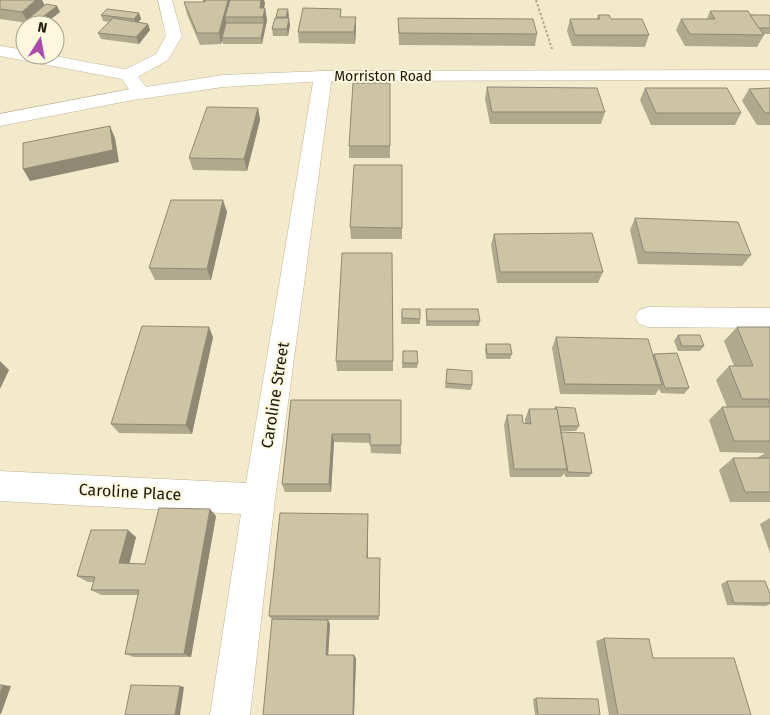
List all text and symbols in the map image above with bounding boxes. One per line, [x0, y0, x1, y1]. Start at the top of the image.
north arrow [15, 15, 65, 65]
text: N [36, 18, 49, 37]
street label: Morriston Road [334, 68, 432, 85]
street label: Caroline Street [257, 340, 293, 450]
street label: Caroline Place [78, 480, 182, 504]

